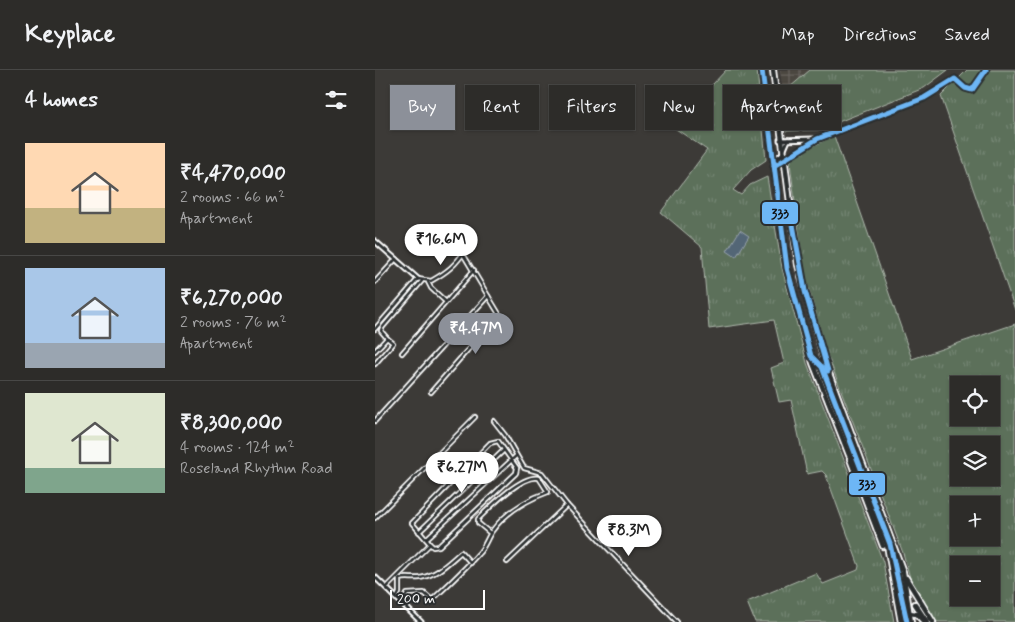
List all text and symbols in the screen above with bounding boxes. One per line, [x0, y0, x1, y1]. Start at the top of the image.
text: Keyplace [25, 19, 115, 50]
text: Map [782, 23, 815, 47]
text: Directions [843, 23, 917, 47]
text: Saved [945, 23, 990, 47]
chip: Buy [390, 85, 455, 130]
chip: Rent [465, 85, 539, 130]
chip: Filters [549, 85, 635, 130]
chip: New [645, 85, 713, 130]
chip: Apartment [723, 85, 841, 130]
text: 4 homes [25, 86, 98, 114]
icon: filters [322, 86, 350, 114]
text: ₹4,470,000 [180, 159, 286, 187]
icon: home [65, 163, 125, 223]
text: 2 rooms · 66 m² [180, 187, 285, 208]
line badge: 333 [761, 201, 799, 225]
text: 333 [771, 205, 789, 223]
text: Apartment [180, 208, 253, 229]
pin: ₹16.6M [400, 224, 482, 266]
text: ₹16.6M [416, 229, 466, 250]
text: ₹6,270,000 [180, 284, 283, 312]
icon: home [65, 288, 125, 348]
text: 2 rooms · 76 m² [180, 312, 287, 333]
pin: ₹4.47M [435, 312, 517, 355]
text: ₹4.47M [449, 318, 503, 339]
text: Apartment [180, 333, 253, 354]
map controls [950, 376, 1000, 606]
button: locate [950, 376, 1000, 426]
text: ₹8,300,000 [180, 409, 283, 437]
icon: home [65, 413, 125, 473]
button: layers [950, 436, 1000, 486]
text: 4 rooms · 124 m² [180, 437, 295, 458]
pin: ₹6.27M [421, 452, 503, 494]
text: ₹6.27M [437, 457, 487, 478]
text: Roseland Rhythm Road [180, 458, 333, 479]
line badge: 333 [848, 472, 886, 496]
text: 333 [858, 476, 876, 494]
button: + [950, 496, 1000, 546]
pin: ₹8.3M [594, 514, 664, 557]
text: ₹8.3M [608, 520, 650, 541]
button: − [950, 556, 1000, 606]
scale bar [390, 587, 485, 610]
text: 200 m [397, 590, 435, 608]

